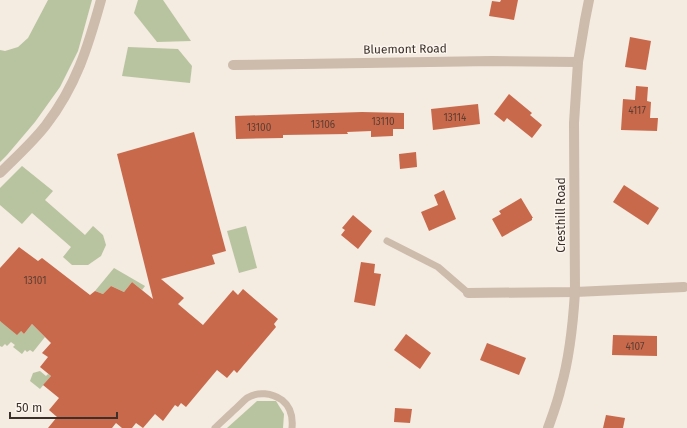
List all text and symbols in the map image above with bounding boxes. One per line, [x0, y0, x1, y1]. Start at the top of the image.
street label: Bluemont Road [363, 41, 447, 57]
house number: 4117 [628, 105, 646, 117]
house number: 13114 [444, 112, 467, 124]
house number: 13110 [371, 116, 395, 128]
house number: 13106 [311, 119, 335, 131]
house number: 13100 [247, 122, 272, 134]
street label: Cresthill Road [554, 177, 568, 253]
house number: 13101 [23, 275, 47, 287]
house number: 4107 [626, 341, 645, 353]
scale bar [10, 394, 117, 420]
text: 50 m [16, 401, 42, 415]

